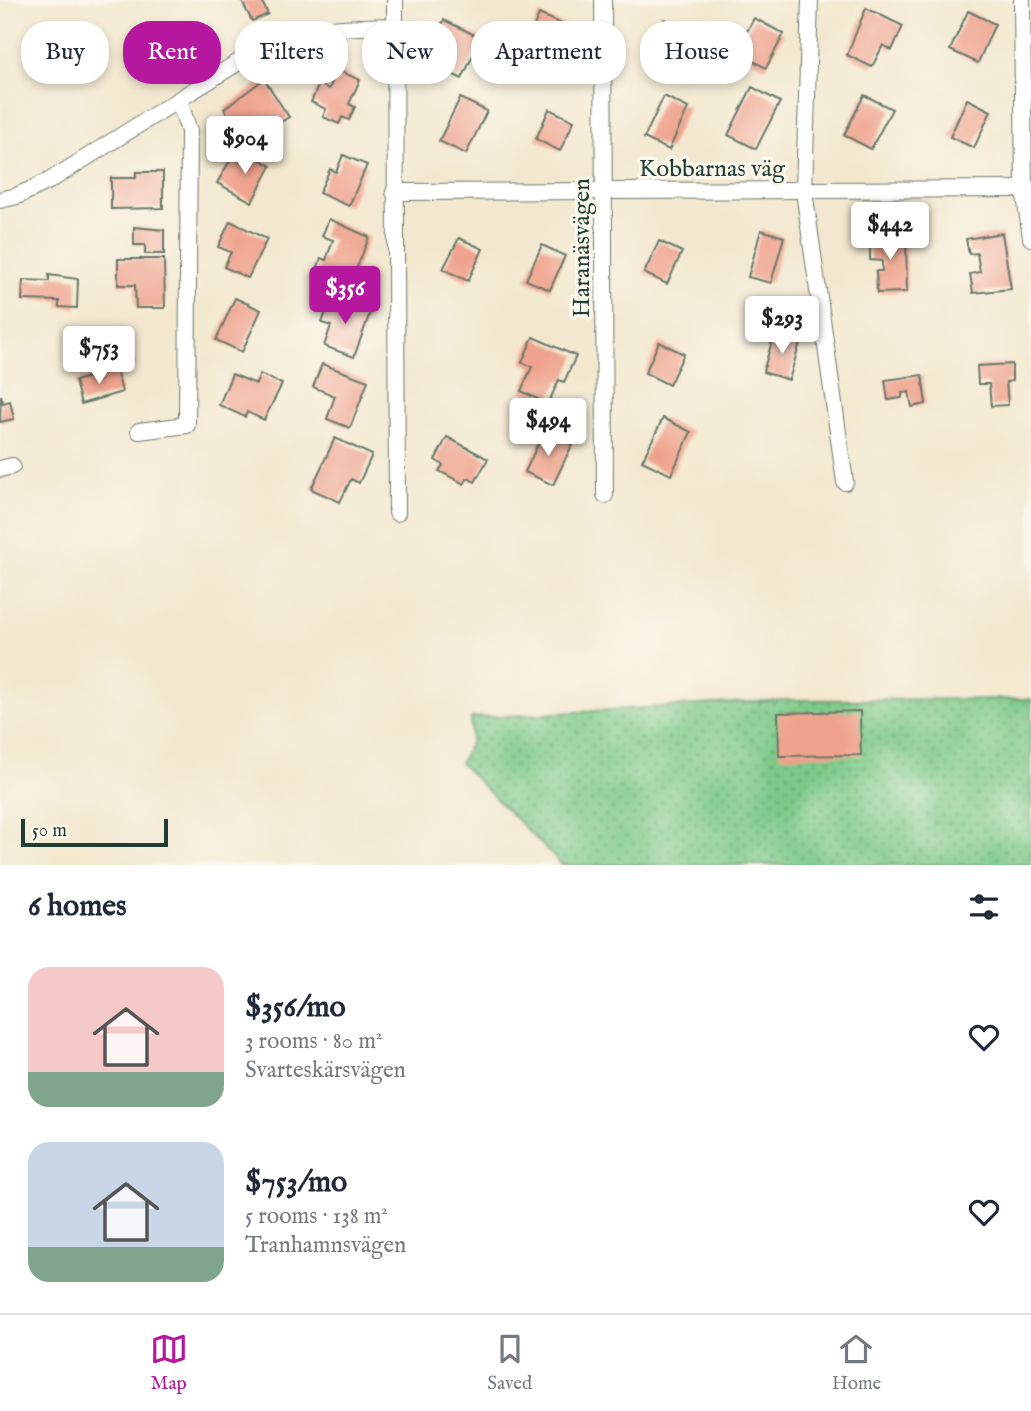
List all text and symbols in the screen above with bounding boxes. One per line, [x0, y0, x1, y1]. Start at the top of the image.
chip: Buy [21, 21, 109, 84]
chip: Rent [123, 21, 221, 84]
chip: Filters [235, 21, 348, 84]
chip: New [362, 21, 457, 84]
chip: Apartment [471, 21, 626, 84]
chip: House [640, 21, 753, 84]
pin: $904 [204, 116, 286, 176]
text: $904 [222, 124, 268, 153]
street label: Kobbarnas väg [639, 154, 786, 185]
street label: Haranäsvägen [567, 178, 598, 318]
pin: $442 [849, 202, 931, 262]
text: $442 [867, 210, 913, 239]
pin: $356 [304, 266, 386, 326]
text: $356 [325, 274, 365, 303]
pin: $293 [741, 296, 823, 356]
text: $293 [761, 304, 803, 333]
pin: $753 [58, 326, 140, 386]
text: $753 [79, 334, 119, 363]
pin: $494 [507, 398, 589, 458]
text: $494 [525, 406, 571, 435]
scale bar [21, 816, 168, 848]
text: 50 m [32, 819, 67, 843]
text: 6 homes [28, 888, 127, 926]
icon: filters [965, 888, 1003, 926]
text: $356/mo [245, 989, 346, 1027]
icon: home [84, 995, 168, 1079]
icon: heart [965, 1018, 1003, 1056]
text: 3 rooms · 80 m² [245, 1027, 382, 1056]
text: Svarteskärsvägen [245, 1056, 406, 1085]
text: $753/mo [245, 1164, 347, 1202]
icon: home [84, 1170, 168, 1254]
icon: heart [965, 1193, 1003, 1231]
text: 5 rooms · 138 m² [245, 1202, 388, 1231]
text: Tranhamnsvägen [245, 1231, 406, 1260]
tab: Map [150, 1330, 188, 1396]
tab: Saved [487, 1330, 532, 1396]
tab: Home [832, 1330, 881, 1396]

